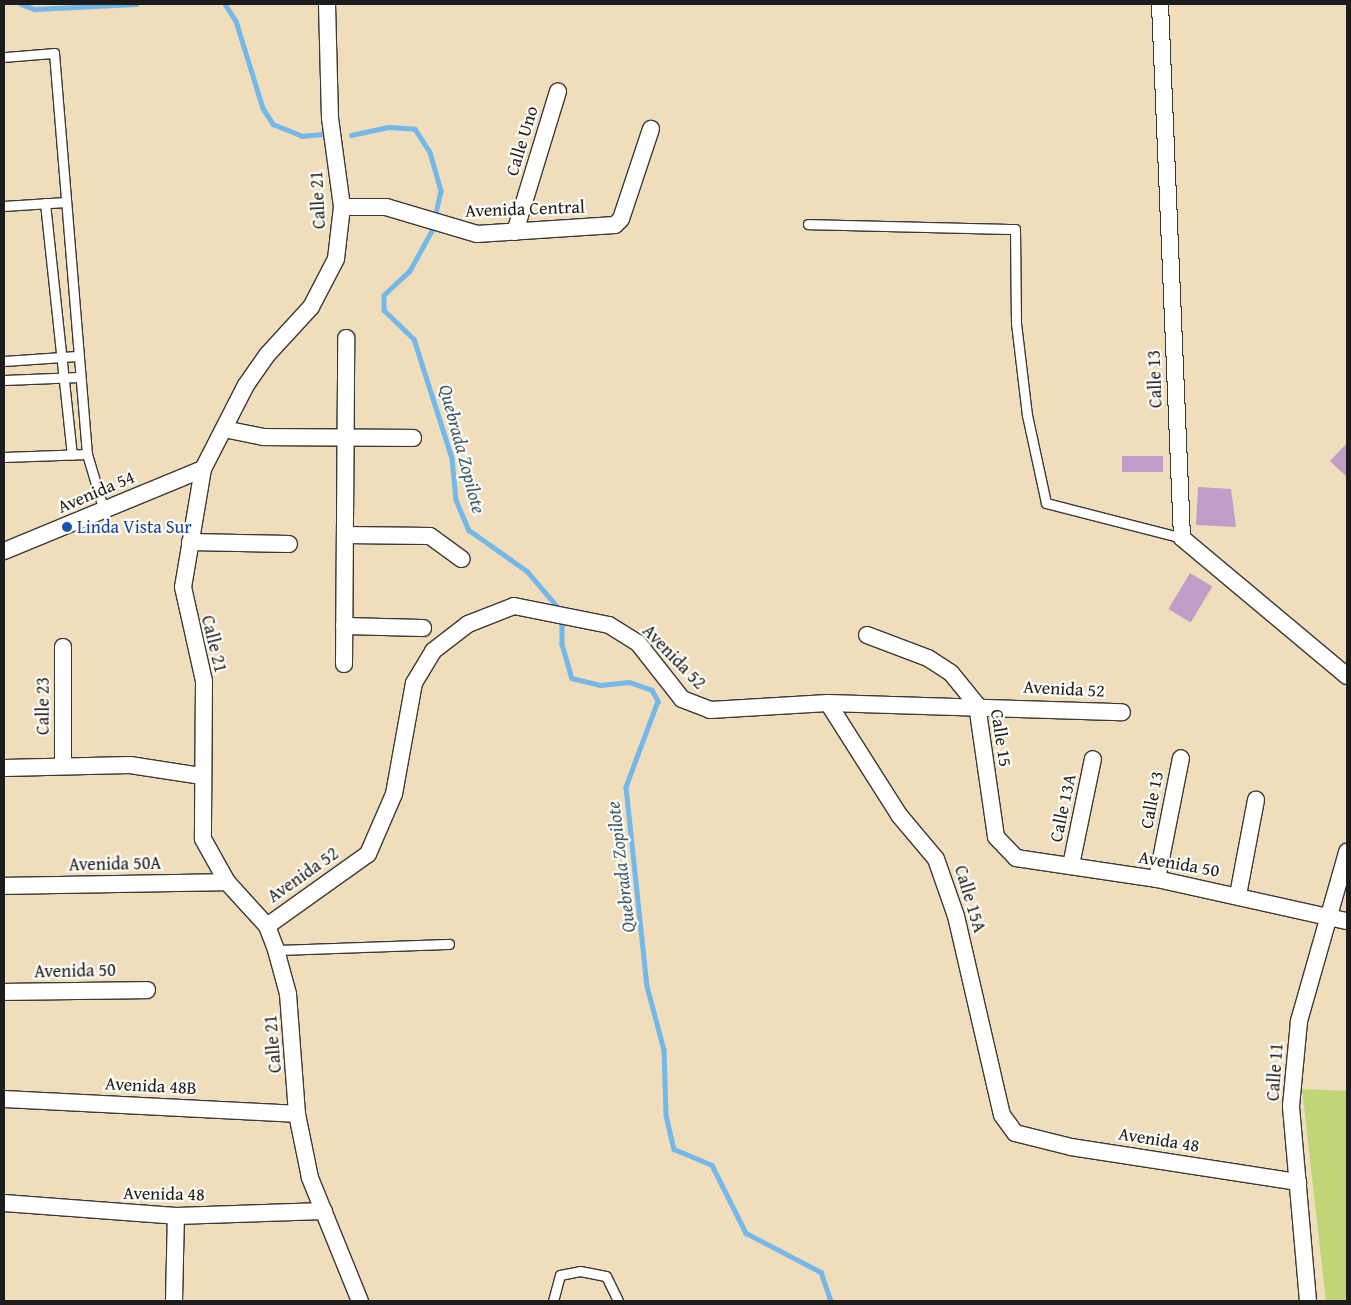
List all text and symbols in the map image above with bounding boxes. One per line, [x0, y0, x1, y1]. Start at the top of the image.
street label: Calle Uno [501, 103, 543, 179]
street label: Calle 21 [306, 170, 330, 230]
street label: Avenida Central [465, 196, 585, 222]
street label: Calle 13 [1143, 350, 1167, 408]
water label: Quebrada Zopilote [434, 382, 490, 516]
street label: Avenida 54 [54, 466, 138, 518]
place label: Linda Vista Sur [77, 516, 192, 538]
marker: Linda Vista Sur [61, 521, 73, 533]
street label: Calle 21 [196, 613, 232, 675]
street label: Avenida 52 [638, 620, 710, 694]
street label: Avenida 52 [1023, 676, 1105, 702]
street label: Calle 23 [32, 677, 54, 735]
street label: Calle 15 [986, 708, 1016, 768]
street label: Calle 13 [1136, 769, 1168, 831]
street label: Calle 13A [1045, 772, 1081, 844]
water label: Quebrada Zopilote [602, 800, 640, 934]
street label: Avenida 52 [263, 843, 343, 907]
street label: Avenida 50 [1137, 846, 1221, 882]
street label: Avenida 50A [69, 852, 161, 876]
street label: Calle 15A [950, 863, 990, 935]
street label: Avenida 50 [34, 959, 116, 983]
street label: Calle 21 [260, 1014, 286, 1074]
street label: Calle 11 [1262, 1042, 1288, 1102]
street label: Avenida 48B [105, 1073, 197, 1099]
street label: Avenida 48 [1117, 1123, 1201, 1157]
street label: Avenida 48 [123, 1182, 205, 1206]

